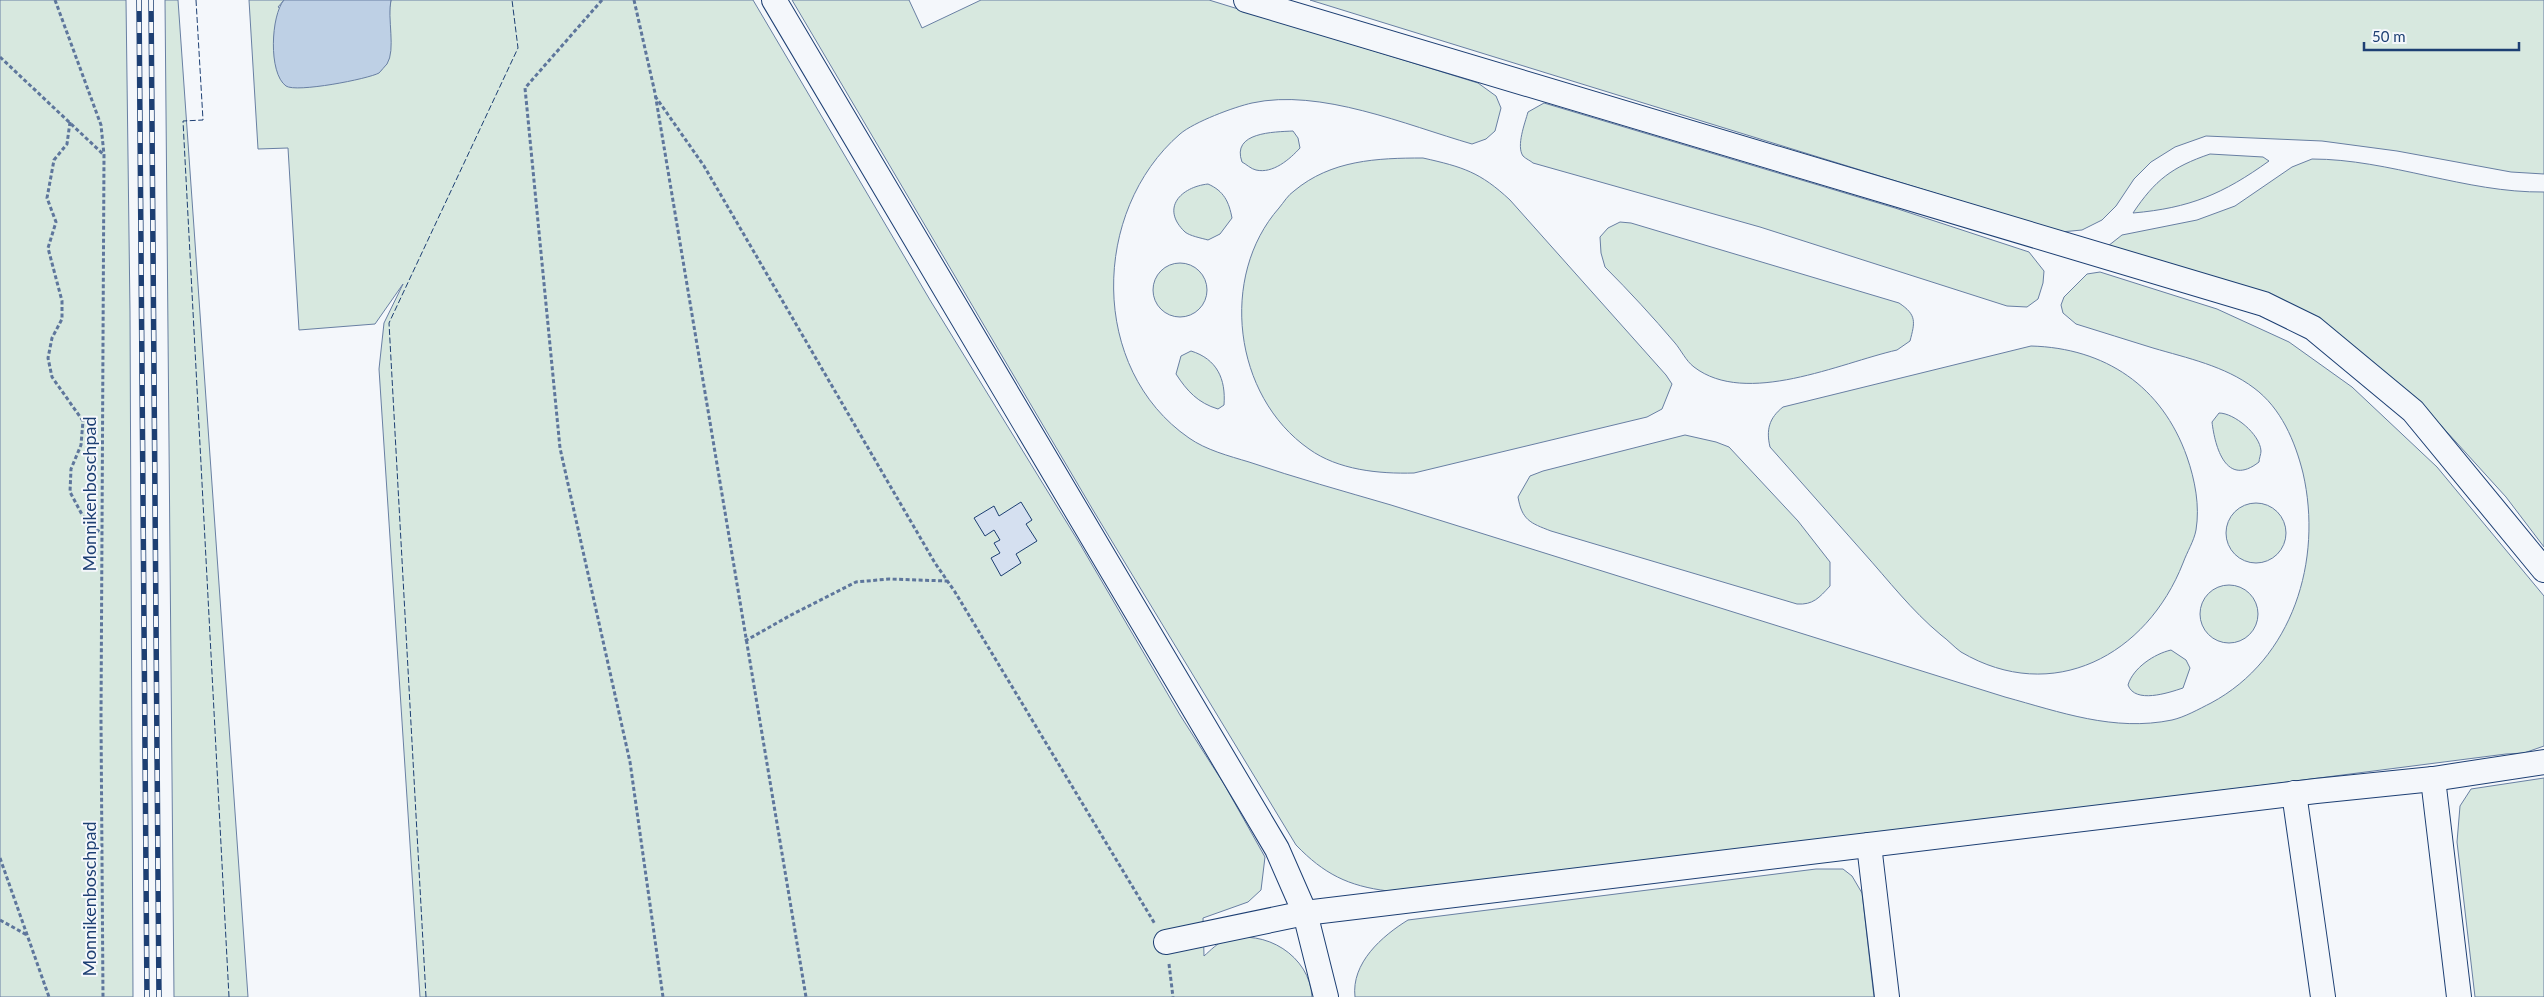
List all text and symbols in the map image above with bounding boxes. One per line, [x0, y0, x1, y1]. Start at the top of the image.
scale bar [2364, 20, 2519, 52]
text: 50 m [2372, 27, 2406, 45]
street label: Monnikenboschpad [78, 416, 100, 572]
street label: Monnikenboschpad [78, 821, 100, 977]

